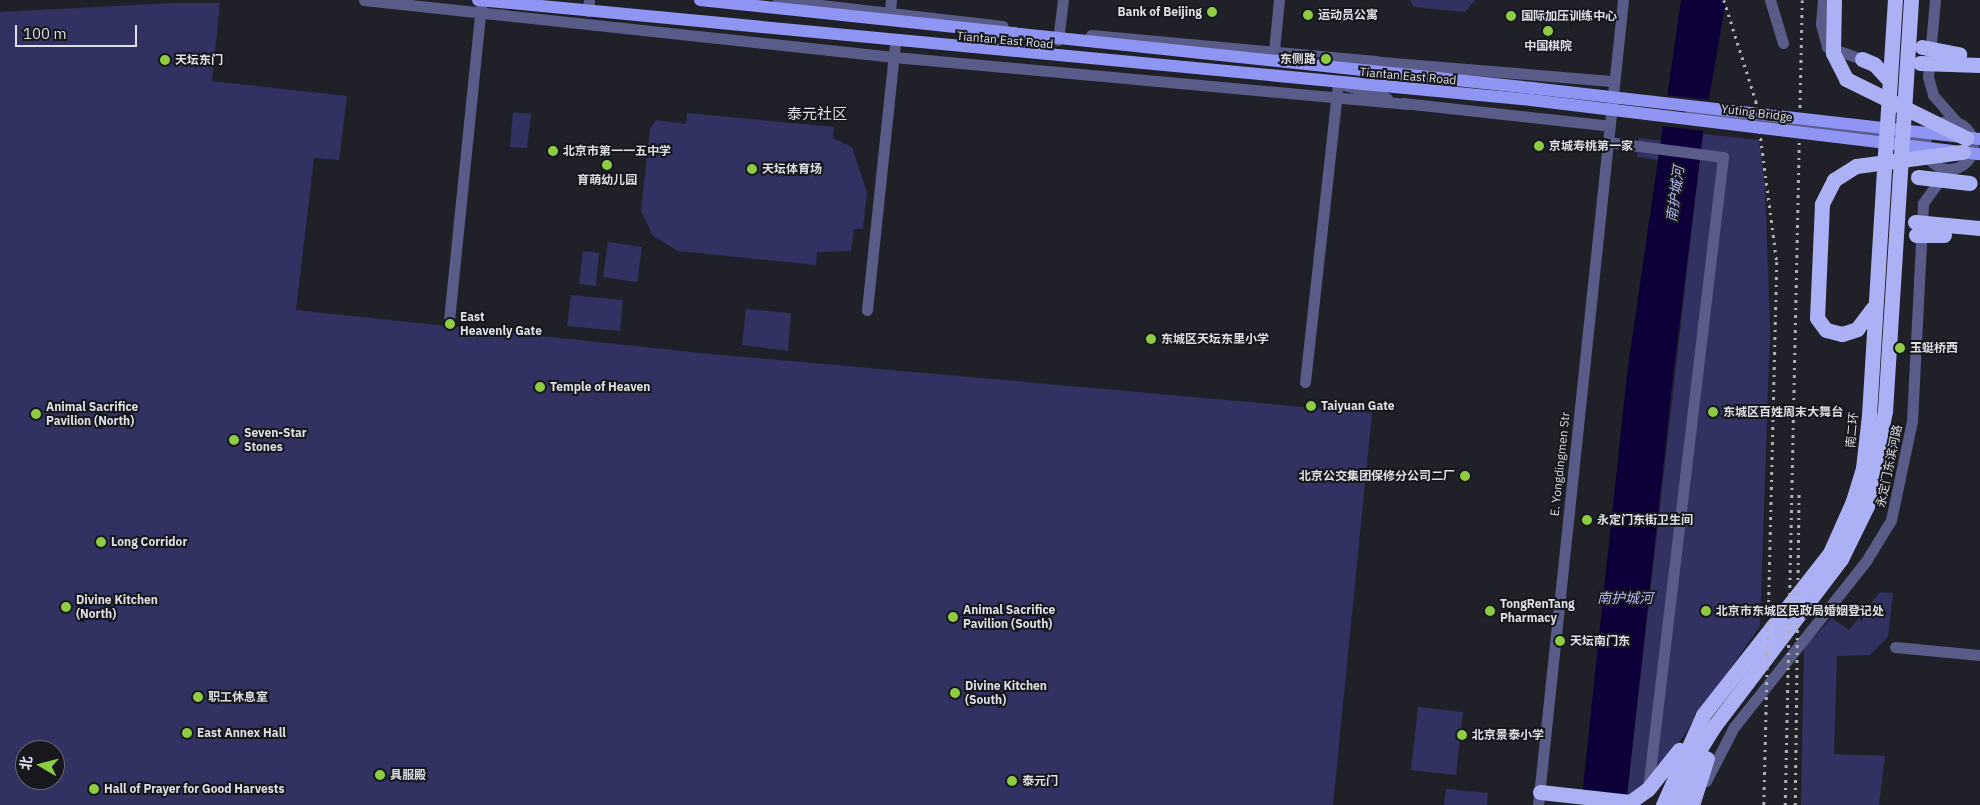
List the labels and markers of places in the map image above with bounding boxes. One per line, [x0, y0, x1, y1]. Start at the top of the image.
place label: Bank of Beijing [1118, 5, 1202, 19]
marker: Bank of Beijing [1206, 6, 1218, 18]
place label: 运动员公寓 [1318, 8, 1378, 22]
marker: 运动员公寓 [1302, 9, 1314, 21]
place label: 国际加压训练中心 [1521, 9, 1617, 23]
marker: 国际加压训练中心 [1505, 10, 1517, 22]
marker: 中国棋院 [1542, 25, 1554, 37]
place label: 中国棋院 [1524, 39, 1572, 53]
place label: 东侧路 [1280, 52, 1316, 66]
place label: 天坛东门 [175, 53, 223, 67]
marker: 东侧路 [1320, 53, 1332, 65]
marker: 天坛东门 [159, 54, 171, 66]
place label: 京城寿桃第一家 [1549, 139, 1633, 153]
marker: 京城寿桃第一家 [1533, 140, 1545, 152]
place label: 北京市第一一五中学 [563, 144, 671, 158]
marker: 北京市第一一五中学 [547, 145, 559, 157]
marker: 育萌幼儿园 [601, 159, 613, 171]
place label: 天坛体育场 [762, 162, 822, 176]
marker: 天坛体育场 [746, 163, 758, 175]
place label: 育萌幼儿园 [577, 173, 637, 187]
place label: East Heavenly Gate [460, 310, 542, 338]
marker: East Heavenly Gate [444, 318, 456, 330]
place label: 东城区天坛东里小学 [1161, 332, 1269, 346]
marker: 东城区天坛东里小学 [1145, 333, 1157, 345]
place label: 玉蜓桥西 [1910, 341, 1958, 355]
marker: 玉蜓桥西 [1894, 342, 1906, 354]
place label: Temple of Heaven [550, 380, 650, 394]
marker: Temple of Heaven [534, 381, 546, 393]
place label: Taiyuan Gate [1321, 399, 1394, 413]
place label: Animal Sacrifice Pavilion (North) [46, 400, 138, 428]
marker: Taiyuan Gate [1305, 400, 1317, 412]
place label: 东城区百姓周末大舞台 [1723, 405, 1843, 419]
marker: 东城区百姓周末大舞台 [1707, 406, 1719, 418]
marker: Animal Sacrifice Pavilion (North) [30, 408, 42, 420]
place label: Seven-Star Stones [244, 426, 307, 454]
marker: Seven-Star Stones [228, 434, 240, 446]
place label: 北京公交集团保修分公司二厂 [1299, 469, 1455, 483]
marker: 北京公交集团保修分公司二厂 [1459, 470, 1471, 482]
place label: 永定门东街卫生间 [1597, 513, 1693, 527]
marker: 永定门东街卫生间 [1581, 514, 1593, 526]
place label: Long Corridor [111, 535, 187, 549]
marker: Long Corridor [95, 536, 107, 548]
place label: Divine Kitchen (North) [76, 593, 158, 621]
place label: TongRenTang Pharmacy [1500, 597, 1575, 625]
marker: Divine Kitchen (North) [60, 601, 72, 613]
place label: Animal Sacrifice Pavilion (South) [963, 603, 1055, 631]
place label: 北京市东城区民政局婚姻登记处 [1716, 604, 1884, 618]
marker: TongRenTang Pharmacy [1484, 605, 1496, 617]
marker: 北京市东城区民政局婚姻登记处 [1700, 605, 1712, 617]
marker: Animal Sacrifice Pavilion (South) [947, 611, 959, 623]
place label: 天坛南门东 [1570, 634, 1630, 648]
marker: 天坛南门东 [1554, 635, 1566, 647]
place label: Divine Kitchen (South) [965, 679, 1047, 707]
marker: Divine Kitchen (South) [949, 687, 961, 699]
place label: 职工休息室 [208, 690, 268, 704]
marker: 职工休息室 [192, 691, 204, 703]
place label: East Annex Hall [197, 726, 286, 740]
marker: East Annex Hall [181, 727, 193, 739]
place label: 北京景泰小学 [1472, 728, 1544, 742]
marker: 北京景泰小学 [1456, 729, 1468, 741]
place label: 具服殿 [390, 768, 426, 782]
marker: 具服殿 [374, 769, 386, 781]
place label: 泰元门 [1022, 774, 1058, 788]
marker: 泰元门 [1006, 775, 1018, 787]
place label: Hall of Prayer for Good Harvests [104, 782, 284, 796]
marker: Hall of Prayer for Good Harvests [88, 783, 100, 795]

